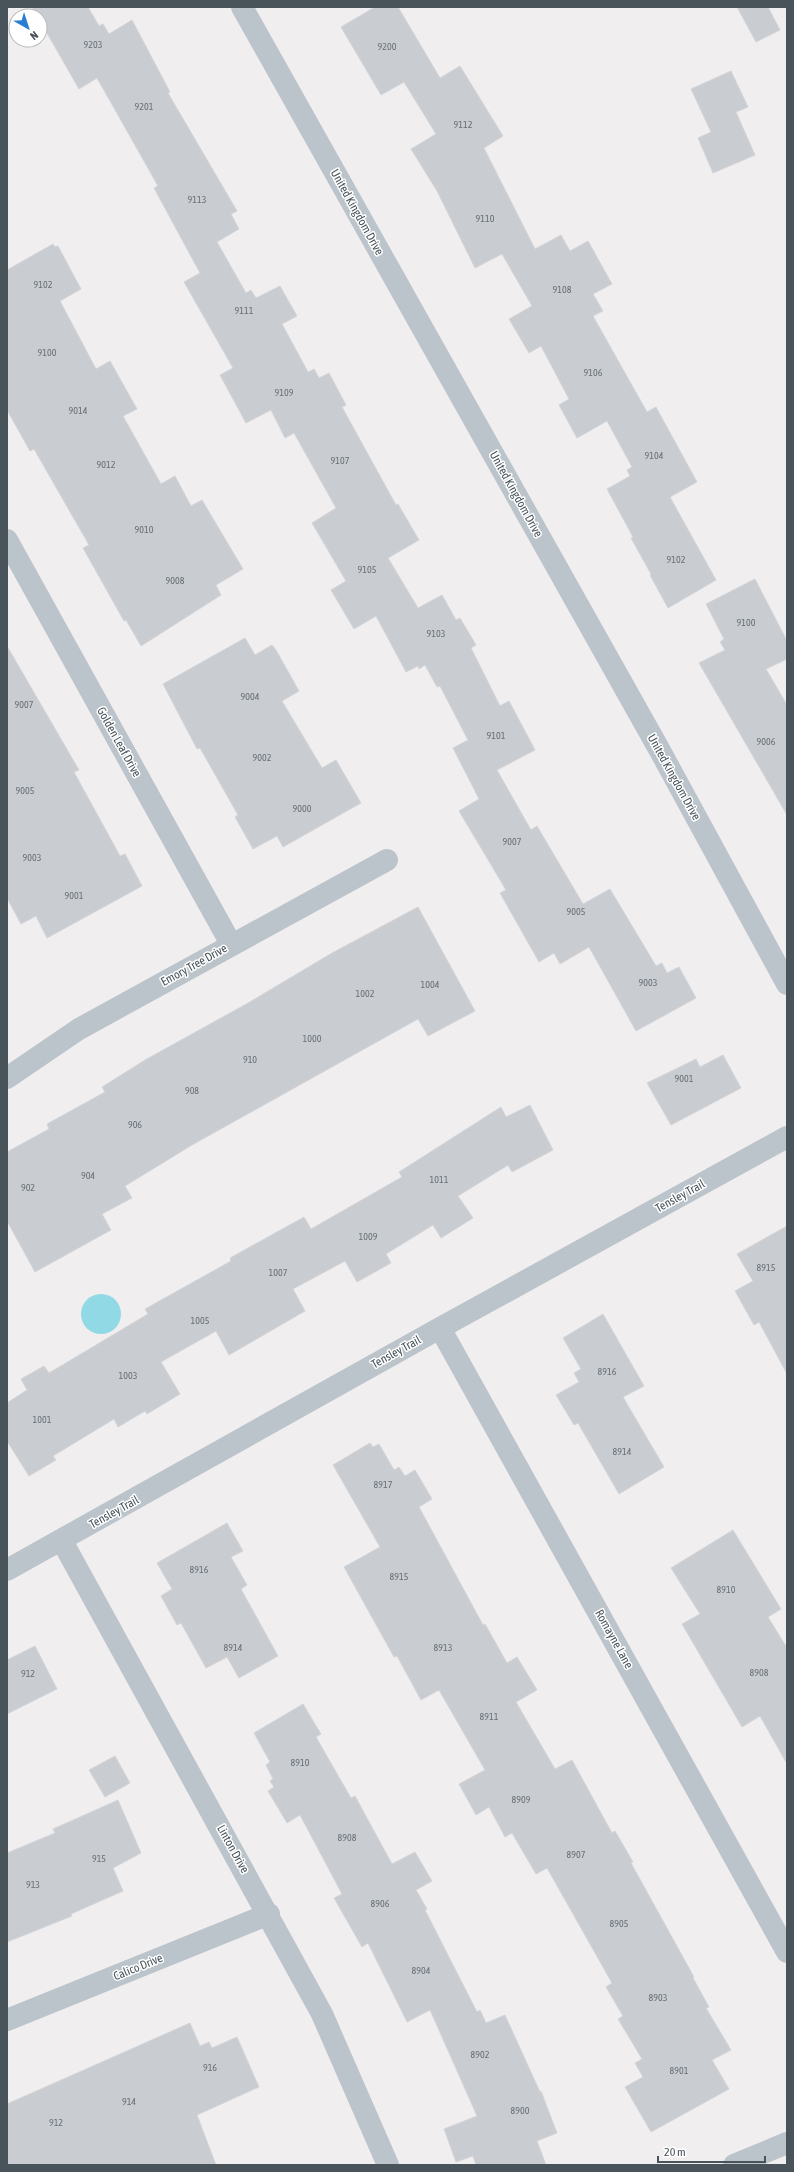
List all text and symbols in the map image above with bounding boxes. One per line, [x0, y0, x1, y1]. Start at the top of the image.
north arrow [8, 8, 48, 48]
text: N [28, 29, 41, 42]
house number: 9203 [84, 39, 103, 50]
house number: 9200 [378, 41, 397, 52]
house number: 9201 [135, 101, 154, 112]
house number: 9112 [454, 119, 473, 130]
street label: United Kingdom Drive [328, 167, 386, 257]
house number: 9113 [188, 194, 207, 205]
house number: 9110 [476, 213, 495, 224]
house number: 9102 [34, 279, 53, 290]
house number: 9108 [553, 284, 572, 295]
house number: 9111 [235, 305, 254, 316]
house number: 9100 [38, 347, 57, 358]
house number: 9106 [584, 367, 603, 378]
house number: 9109 [275, 387, 294, 398]
house number: 9014 [69, 405, 88, 416]
street label: United Kingdom Drive [487, 449, 545, 539]
house number: 9104 [645, 450, 664, 461]
house number: 9107 [331, 455, 350, 466]
house number: 9012 [97, 459, 116, 470]
house number: 9010 [135, 524, 154, 535]
house number: 9102 [667, 554, 686, 565]
house number: 9105 [358, 564, 377, 575]
house number: 9008 [166, 575, 185, 586]
house number: 9100 [737, 617, 756, 628]
house number: 9103 [427, 628, 446, 639]
house number: 9004 [241, 691, 260, 702]
house number: 9007 [15, 699, 34, 710]
street label: Golden Leaf Drive [94, 705, 144, 779]
house number: 9101 [487, 730, 506, 741]
street label: United Kingdom Drive [645, 732, 703, 822]
house number: 9006 [757, 736, 776, 747]
house number: 9002 [253, 752, 272, 763]
house number: 9005 [16, 785, 35, 796]
house number: 9000 [293, 803, 312, 814]
house number: 9007 [503, 836, 522, 847]
house number: 9003 [23, 852, 42, 863]
house number: 9001 [65, 890, 84, 901]
house number: 9005 [567, 906, 586, 917]
street label: Emory Tree Drive [159, 941, 229, 989]
house number: 9003 [639, 977, 658, 988]
house number: 1004 [421, 979, 440, 990]
house number: 1002 [356, 988, 375, 999]
house number: 1000 [303, 1033, 322, 1044]
house number: 910 [243, 1054, 257, 1065]
house number: 9001 [675, 1073, 694, 1084]
house number: 908 [185, 1085, 199, 1096]
house number: 906 [128, 1119, 142, 1130]
house number: 904 [81, 1170, 95, 1181]
house number: 1011 [430, 1174, 449, 1185]
street label: Tensley Trail [653, 1176, 708, 1215]
house number: 902 [21, 1182, 35, 1193]
house number: 1009 [359, 1231, 378, 1242]
house number: 8915 [757, 1262, 776, 1273]
house number: 1007 [269, 1267, 288, 1278]
house number: 1005 [191, 1315, 210, 1326]
street label: Tensley Trail [369, 1332, 424, 1371]
house number: 8916 [598, 1366, 617, 1377]
house number: 1003 [119, 1370, 138, 1381]
house number: 1001 [33, 1414, 52, 1425]
house number: 8914 [613, 1446, 632, 1457]
house number: 8917 [374, 1479, 393, 1490]
street label: Tensley Trail [87, 1492, 142, 1531]
house number: 8916 [190, 1564, 209, 1575]
house number: 8915 [390, 1571, 409, 1582]
house number: 8910 [717, 1584, 736, 1595]
street label: Romayne Lane [592, 1607, 636, 1671]
house number: 8914 [224, 1642, 243, 1653]
house number: 8913 [434, 1642, 453, 1653]
house number: 8908 [750, 1667, 769, 1678]
house number: 912 [21, 1668, 35, 1679]
house number: 8911 [480, 1711, 499, 1722]
house number: 8910 [291, 1757, 310, 1768]
house number: 8909 [512, 1794, 531, 1805]
street label: Linton Drive [214, 1822, 252, 1876]
house number: 8908 [338, 1832, 357, 1843]
house number: 8907 [567, 1849, 586, 1860]
house number: 915 [92, 1853, 106, 1864]
house number: 913 [26, 1879, 40, 1890]
house number: 8906 [371, 1898, 390, 1909]
house number: 8905 [610, 1918, 629, 1929]
street label: Calico Drive [111, 1951, 165, 1983]
house number: 8904 [412, 1965, 431, 1976]
house number: 8903 [649, 1992, 668, 2003]
house number: 8902 [471, 2049, 490, 2060]
house number: 916 [203, 2062, 217, 2073]
house number: 8901 [670, 2065, 689, 2076]
house number: 914 [122, 2096, 136, 2107]
house number: 8900 [511, 2105, 530, 2116]
house number: 912 [49, 2117, 63, 2128]
scale bar [658, 2138, 765, 2164]
text: 20 m [664, 2145, 686, 2159]

